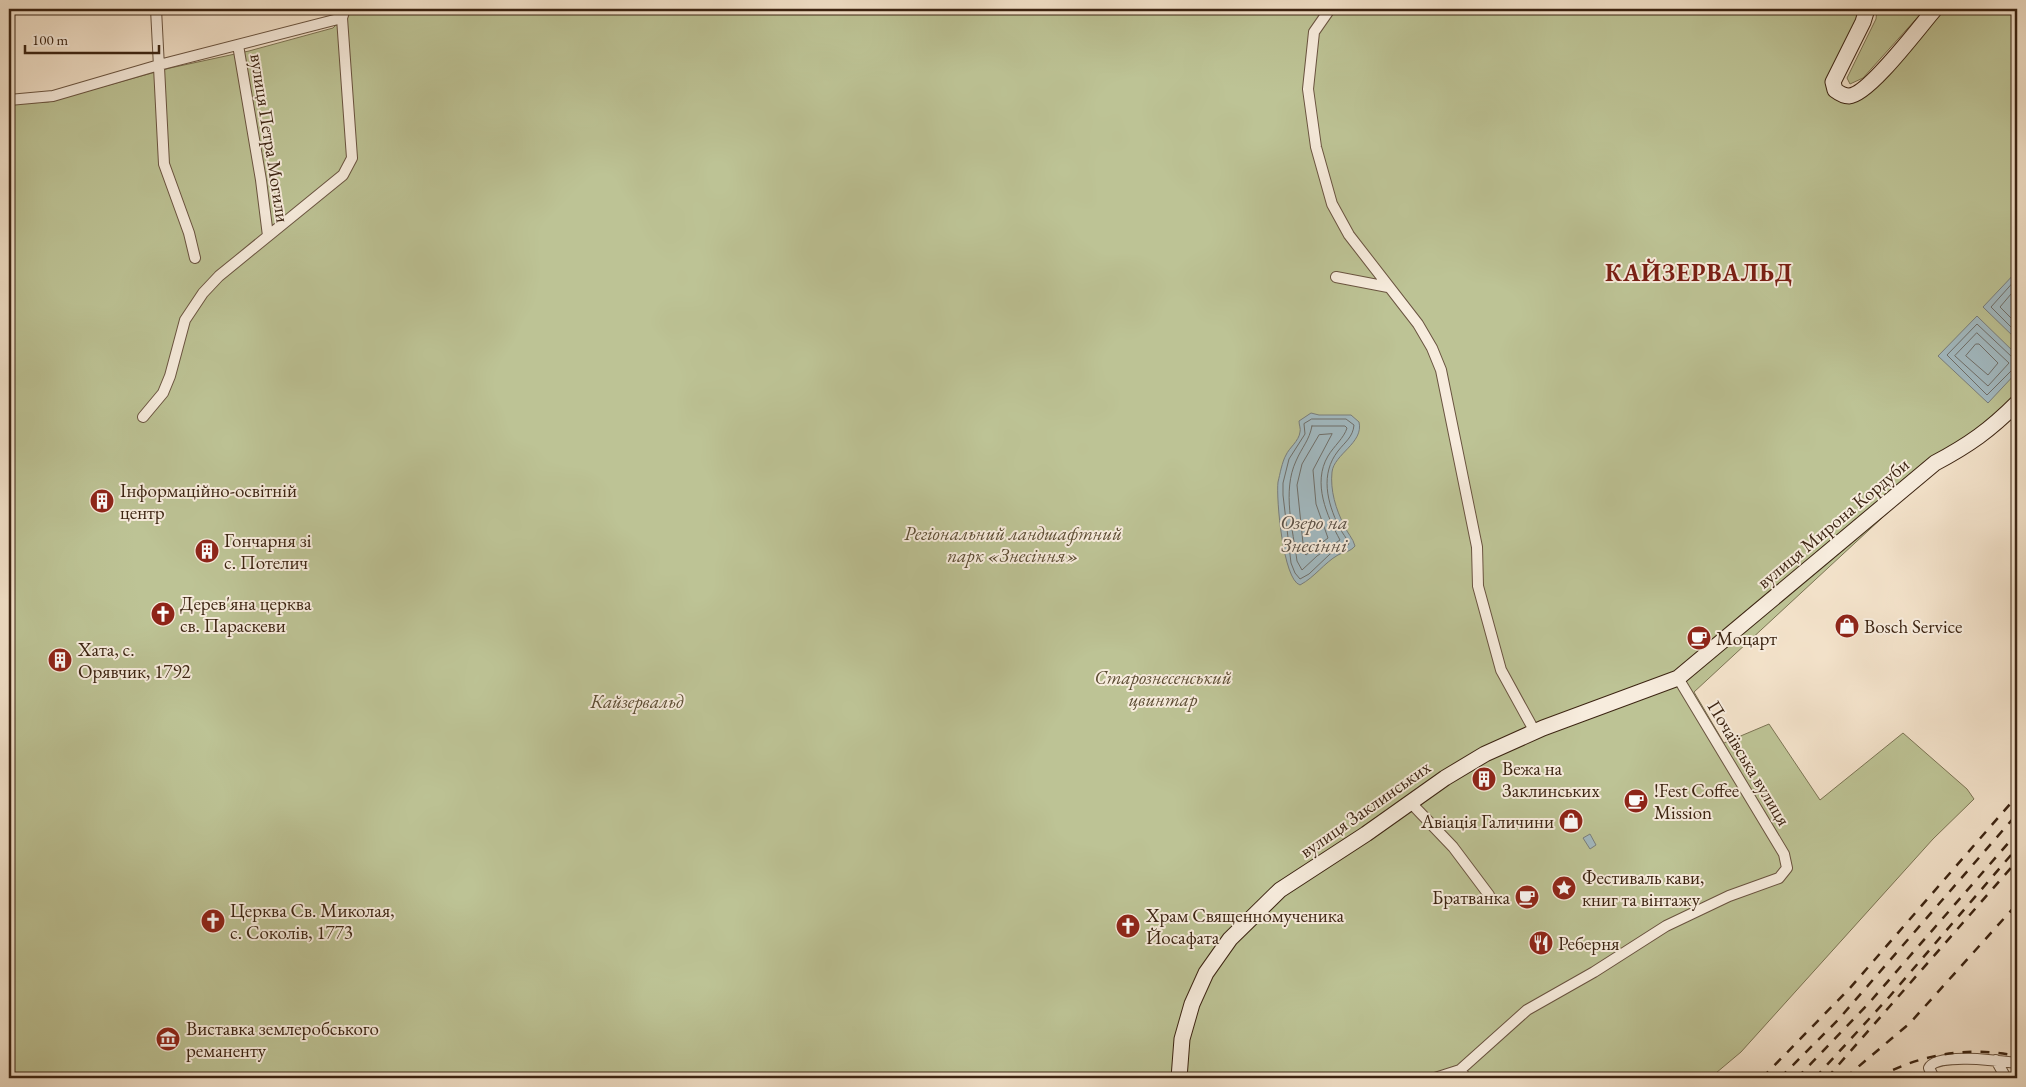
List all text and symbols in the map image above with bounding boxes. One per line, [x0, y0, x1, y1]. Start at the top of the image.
scale bar [25, 22, 159, 54]
text: 100 m [32, 30, 69, 49]
street label: вулиця Петра Могили [244, 52, 296, 224]
district label: КАЙЗЕРВАЛЬД [1605, 257, 1793, 288]
street label: вулиця Мирона Кордуби [1752, 452, 1914, 594]
place label: Інформаційно-освітній центр [120, 478, 297, 525]
building icon: Інформаційно-освітній центр [89, 488, 115, 514]
water label: Озеро на Знесінні [1280, 509, 1348, 558]
park label: Регіональний ландшафтний парк «Знесіння» [904, 521, 1122, 568]
place label: Гончарня зі с. Потелич [224, 528, 312, 575]
building icon: Гончарня зі с. Потелич [194, 538, 220, 564]
place label: Дерев'яна церква св. Параскеви [180, 591, 312, 638]
church icon: Дерев'яна церква св. Параскеви [150, 601, 176, 627]
shop icon: Bosch Service [1834, 613, 1860, 639]
place label: Bosch Service [1864, 614, 1962, 639]
cafe icon: Моцарт [1686, 625, 1712, 651]
place label: Моцарт [1716, 626, 1777, 651]
place label: Хата, с. Орявчик, 1792 [77, 637, 191, 684]
building icon: Хата, с. Орявчик, 1792 [47, 647, 73, 673]
park label: Старознесенський цвинтар [1094, 665, 1232, 712]
park label: Кайзервальд [589, 689, 684, 714]
street label: Почаївська вулиця [1702, 696, 1797, 831]
street label: вулиця Заклинських [1295, 754, 1436, 864]
place label: Вежа на Заклинських [1502, 756, 1600, 803]
building icon: Вежа на Заклинських [1471, 766, 1497, 792]
place label: !Fest Coffee Mission [1654, 778, 1739, 825]
cafe icon: !Fest Coffee Mission [1623, 788, 1649, 814]
shop icon: Авіація Галичини [1558, 808, 1584, 834]
place label: Авіація Галичини [1420, 809, 1554, 834]
place label: Фестиваль кави, книг та вінтажу [1582, 865, 1704, 912]
place icon: Фестиваль кави, книг та вінтажу [1551, 875, 1577, 901]
cafe icon: Братванка [1514, 884, 1540, 910]
place label: Братванка [1432, 885, 1510, 910]
place label: Церква Св. Миколая, с. Соколів, 1773 [230, 898, 395, 945]
place label: Храм Священномученика Йосафата [1145, 903, 1345, 950]
church icon: Церква Св. Миколая, с. Соколів, 1773 [200, 908, 226, 934]
church icon: Храм Священномученика Йосафата [1115, 913, 1141, 939]
restaurant icon: Реберня [1528, 930, 1554, 956]
place label: Реберня [1558, 931, 1620, 956]
place label: Виставка землеробського реманенту [186, 1016, 379, 1063]
museum icon: Виставка землеробського реманенту [155, 1026, 181, 1052]

